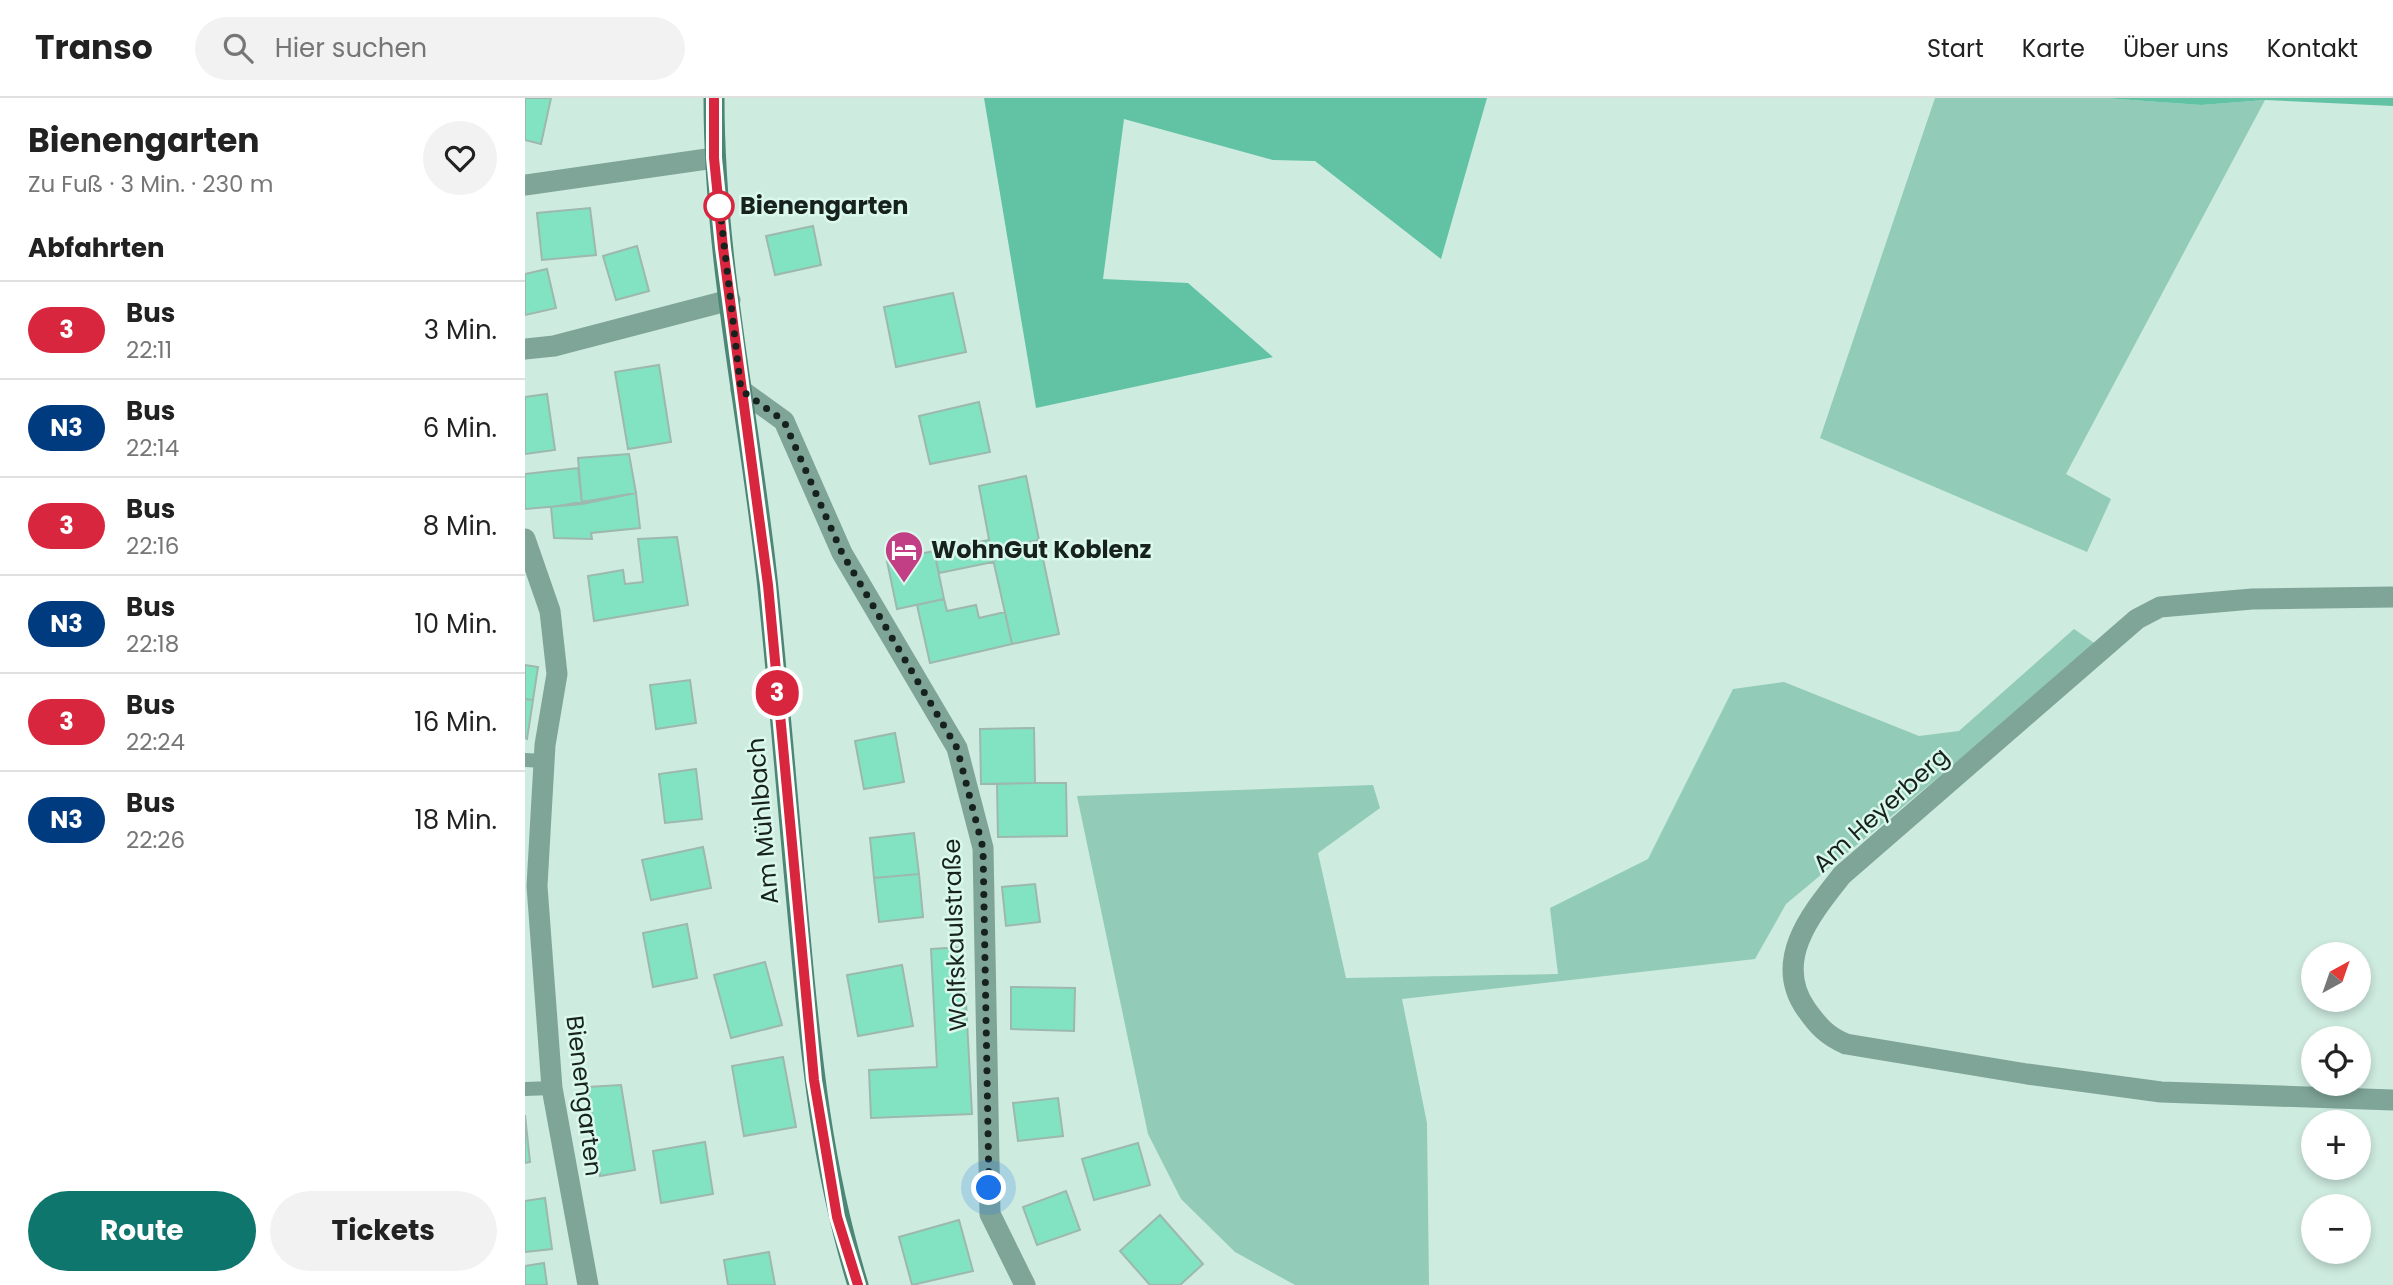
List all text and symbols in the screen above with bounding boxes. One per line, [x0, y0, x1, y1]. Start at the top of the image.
search box [195, 17, 685, 80]
text: Transo [35, 24, 153, 71]
icon: search [219, 29, 257, 67]
text: Hier suchen [275, 30, 427, 66]
text: Start [1927, 32, 1984, 65]
text: Karte [2022, 32, 2085, 65]
text: Über uns [2123, 32, 2229, 65]
text: Kontakt [2267, 32, 2358, 65]
text: Bienengarten [28, 117, 260, 164]
button: heart [423, 121, 497, 195]
text: Zu Fuß · 3 Min. · 230 m [28, 168, 273, 200]
place label: Bienengarten [740, 189, 908, 222]
marker: Bienengarten [704, 191, 734, 221]
text: Abfahrten [28, 230, 165, 266]
text: Bus [126, 295, 175, 331]
text: 3 Min. [424, 312, 497, 348]
text: 3 [59, 313, 74, 346]
text: 22:11 [126, 334, 172, 366]
text: Bus [126, 393, 175, 429]
text: 6 Min. [423, 410, 497, 446]
text: N3 [50, 411, 83, 444]
text: 22:14 [126, 432, 179, 464]
text: Bus [126, 491, 175, 527]
text: 8 Min. [423, 508, 497, 544]
text: 3 [59, 509, 74, 542]
hotel icon: WohnGut Koblenz [883, 529, 925, 584]
text: 22:16 [126, 530, 179, 562]
place label: WohnGut Koblenz [931, 533, 1152, 566]
text: Bus [126, 589, 175, 625]
text: 10 Min. [415, 606, 497, 642]
text: N3 [50, 607, 83, 640]
text: 22:18 [126, 628, 179, 660]
line badge: 3 [754, 670, 800, 716]
text: 3 [770, 676, 784, 709]
text: Bus [126, 687, 175, 723]
text: 16 Min. [414, 704, 497, 740]
text: 3 [59, 705, 74, 738]
text: 22:24 [126, 726, 185, 758]
street label: Am Mühlbach [739, 736, 786, 906]
street label: Am Heyerberg [1806, 740, 1956, 880]
text: Bus [126, 785, 175, 821]
text: 18 Min. [414, 802, 497, 838]
text: N3 [50, 803, 83, 836]
text: 22:26 [126, 824, 185, 856]
street label: Wolfskaulstraße [935, 838, 974, 1032]
north arrow [2301, 942, 2371, 1012]
map controls [2301, 942, 2371, 1264]
street label: Bienengarten [558, 1014, 611, 1178]
button: locate [2301, 1026, 2371, 1096]
button: + [2301, 1110, 2371, 1180]
your location [971, 1170, 1006, 1205]
button: Route [28, 1191, 256, 1271]
button: Tickets [270, 1191, 497, 1271]
button: − [2301, 1194, 2371, 1264]

